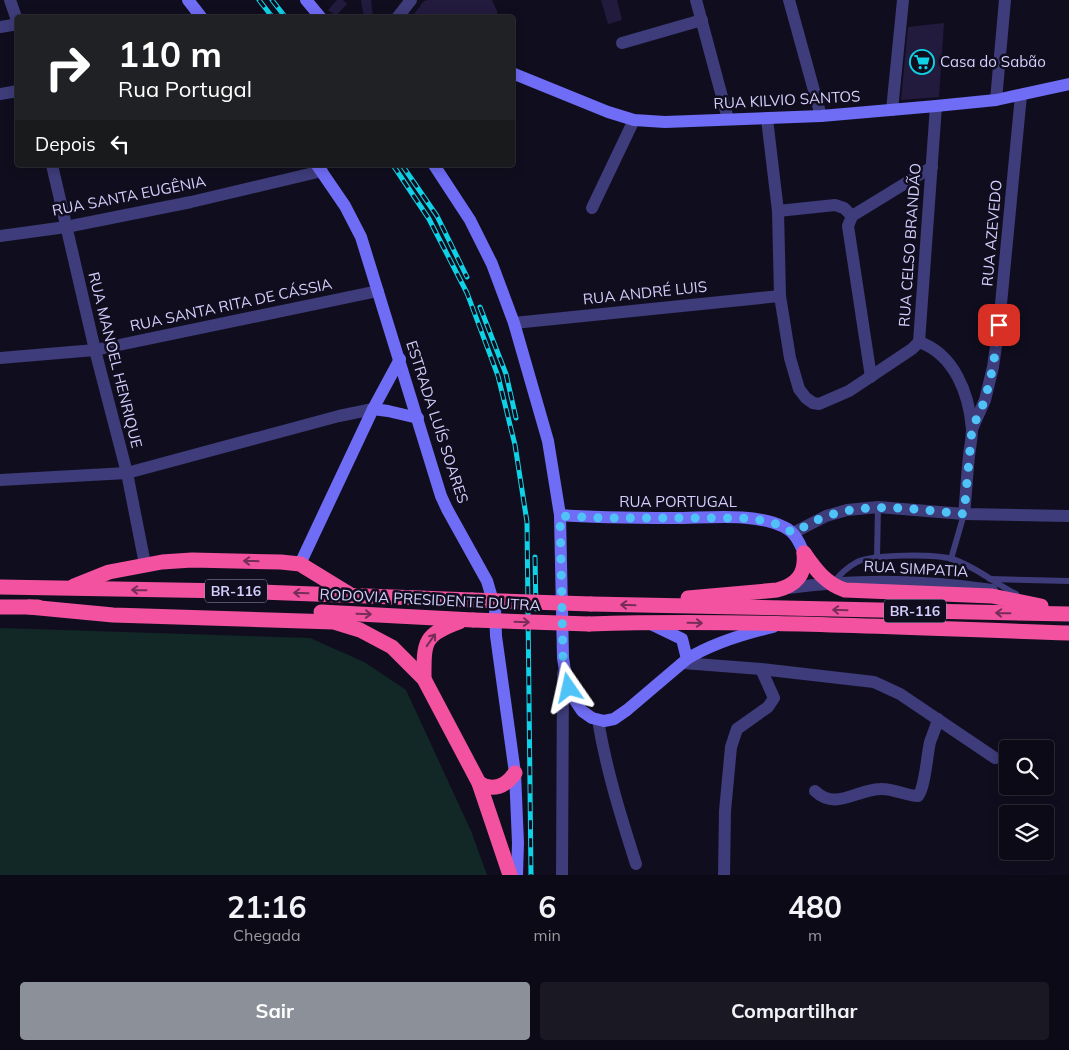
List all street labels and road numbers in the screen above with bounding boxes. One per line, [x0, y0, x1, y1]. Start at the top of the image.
street label: RUA KILVIO SANTOS [713, 86, 861, 113]
street label: RUA CELSO BRANDÃO [894, 162, 925, 327]
street label: RUA SANTA EUGÊNIA [50, 171, 207, 220]
street label: RUA AZEVEDO [977, 179, 1006, 287]
street label: RUA MANOEL HENRIQUE [84, 270, 147, 450]
street label: RUA SANTA RITA DE CÁSSIA [128, 274, 334, 335]
street label: RUA ANDRÉ LUIS [582, 277, 708, 308]
street label: ESTRADA LUÍS SOARES [402, 338, 473, 506]
street label: RUA PORTUGAL [619, 492, 737, 511]
street label: RUA SIMPATIA [863, 556, 969, 581]
road number: BR-116 [205, 580, 267, 602]
street label: RODOVIA PRESIDENTE DUTRA [319, 584, 541, 615]
road number: BR-116 [884, 600, 946, 622]

